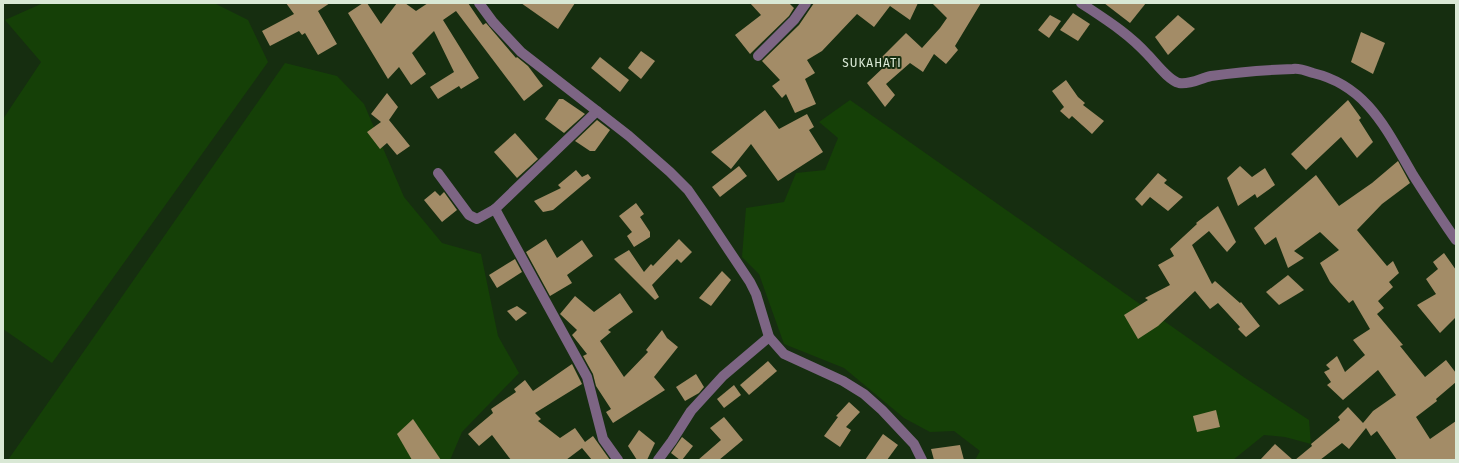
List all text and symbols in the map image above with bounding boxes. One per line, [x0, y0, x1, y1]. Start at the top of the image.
district label: SUKAHATI [842, 55, 902, 70]

